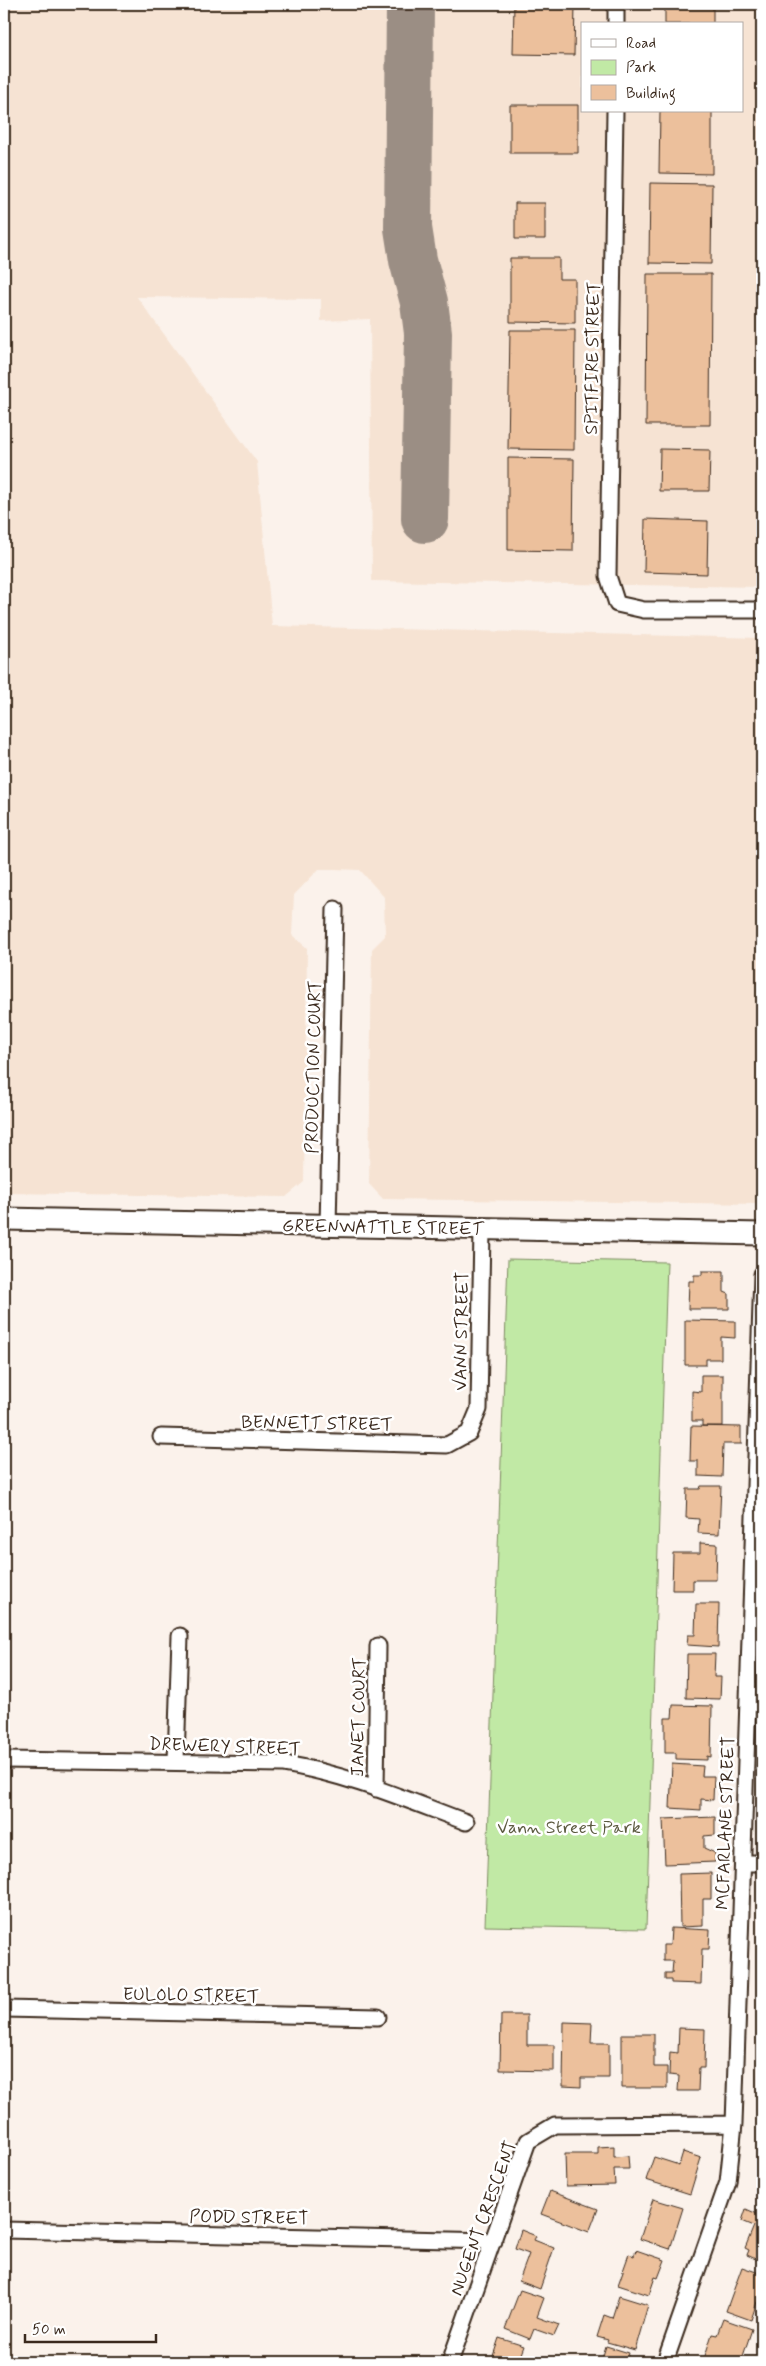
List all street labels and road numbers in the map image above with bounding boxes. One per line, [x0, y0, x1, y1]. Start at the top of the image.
street label: SPITFIRE STREET [580, 281, 606, 435]
street label: PRODUCTION COURT [300, 980, 328, 1154]
street label: GREENWATTLE STREET [282, 1214, 485, 1242]
street label: VANN STREET [449, 1271, 475, 1391]
street label: BENNETT STREET [241, 1411, 393, 1437]
street label: JANET COURT [346, 1657, 372, 1777]
street label: DREWERY STREET [149, 1732, 301, 1762]
street label: MCFARLANE STREET [711, 1736, 741, 1910]
street label: EULOLO STREET [123, 1983, 259, 2009]
street label: NUGENT CRESCENT [445, 2138, 523, 2299]
street label: PODD STREET [189, 2205, 309, 2231]

